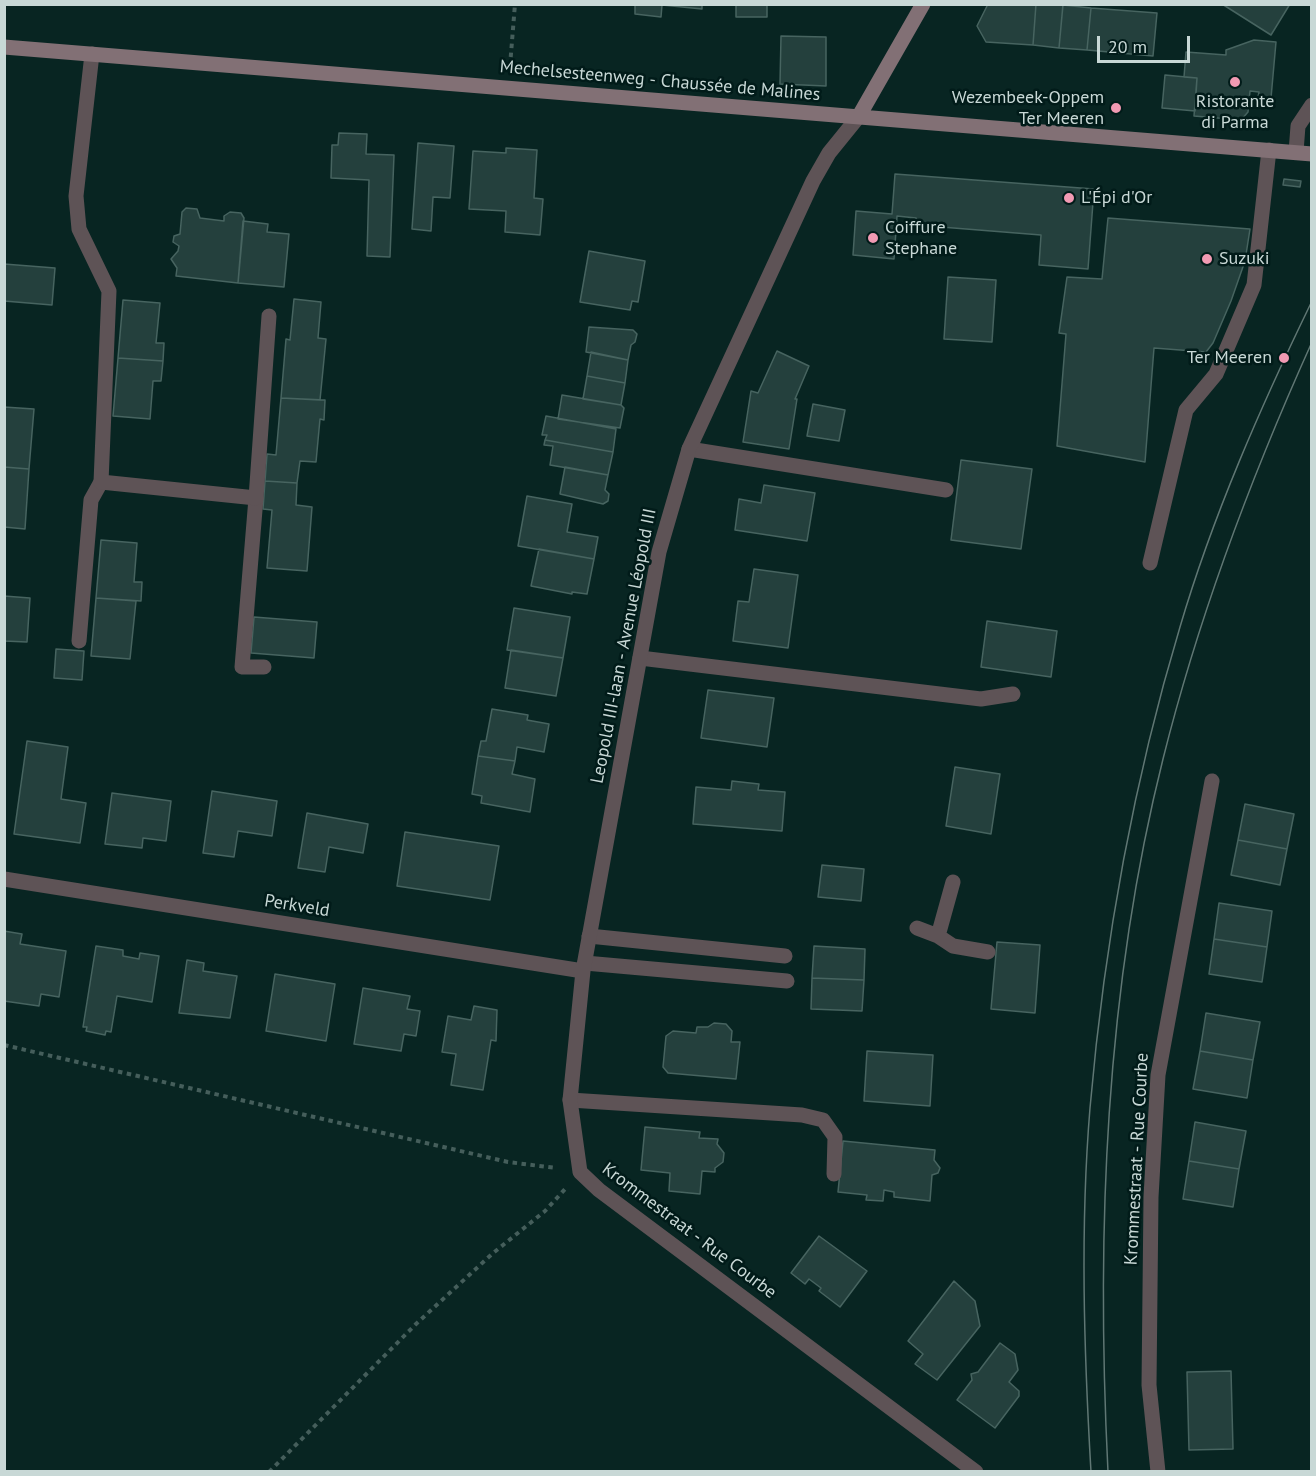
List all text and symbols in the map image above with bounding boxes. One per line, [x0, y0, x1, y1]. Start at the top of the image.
scale bar [1100, 24, 1193, 62]
text: 20 m [1108, 35, 1147, 58]
street label: Mechelsesteenweg - Chaussée de Malines [499, 56, 821, 106]
marker: Ristorante di Parma [1228, 75, 1242, 89]
place label: Wezembeek-Oppem Ter Meeren [952, 87, 1104, 130]
place label: Ristorante di Parma [1196, 91, 1274, 134]
marker: Wezembeek-Oppem Ter Meeren [1109, 101, 1123, 115]
place label: L'Épi d'Or [1081, 187, 1152, 209]
marker: L'Épi d'Or [1062, 191, 1076, 205]
place label: Coiffure Stephane [885, 217, 957, 260]
marker: Coiffure Stephane [866, 231, 880, 245]
place label: Suzuki [1219, 248, 1269, 270]
marker: Suzuki [1200, 252, 1214, 266]
place label: Ter Meeren [1187, 347, 1272, 369]
marker: Ter Meeren [1277, 351, 1291, 365]
street label: Leopold III-laan - Avenue Léopold III [587, 507, 661, 785]
street label: Perkveld [263, 890, 331, 922]
street label: Krommestraat - Rue Courbe [1121, 1052, 1153, 1266]
street label: Krommestraat - Rue Courbe [598, 1158, 780, 1304]

